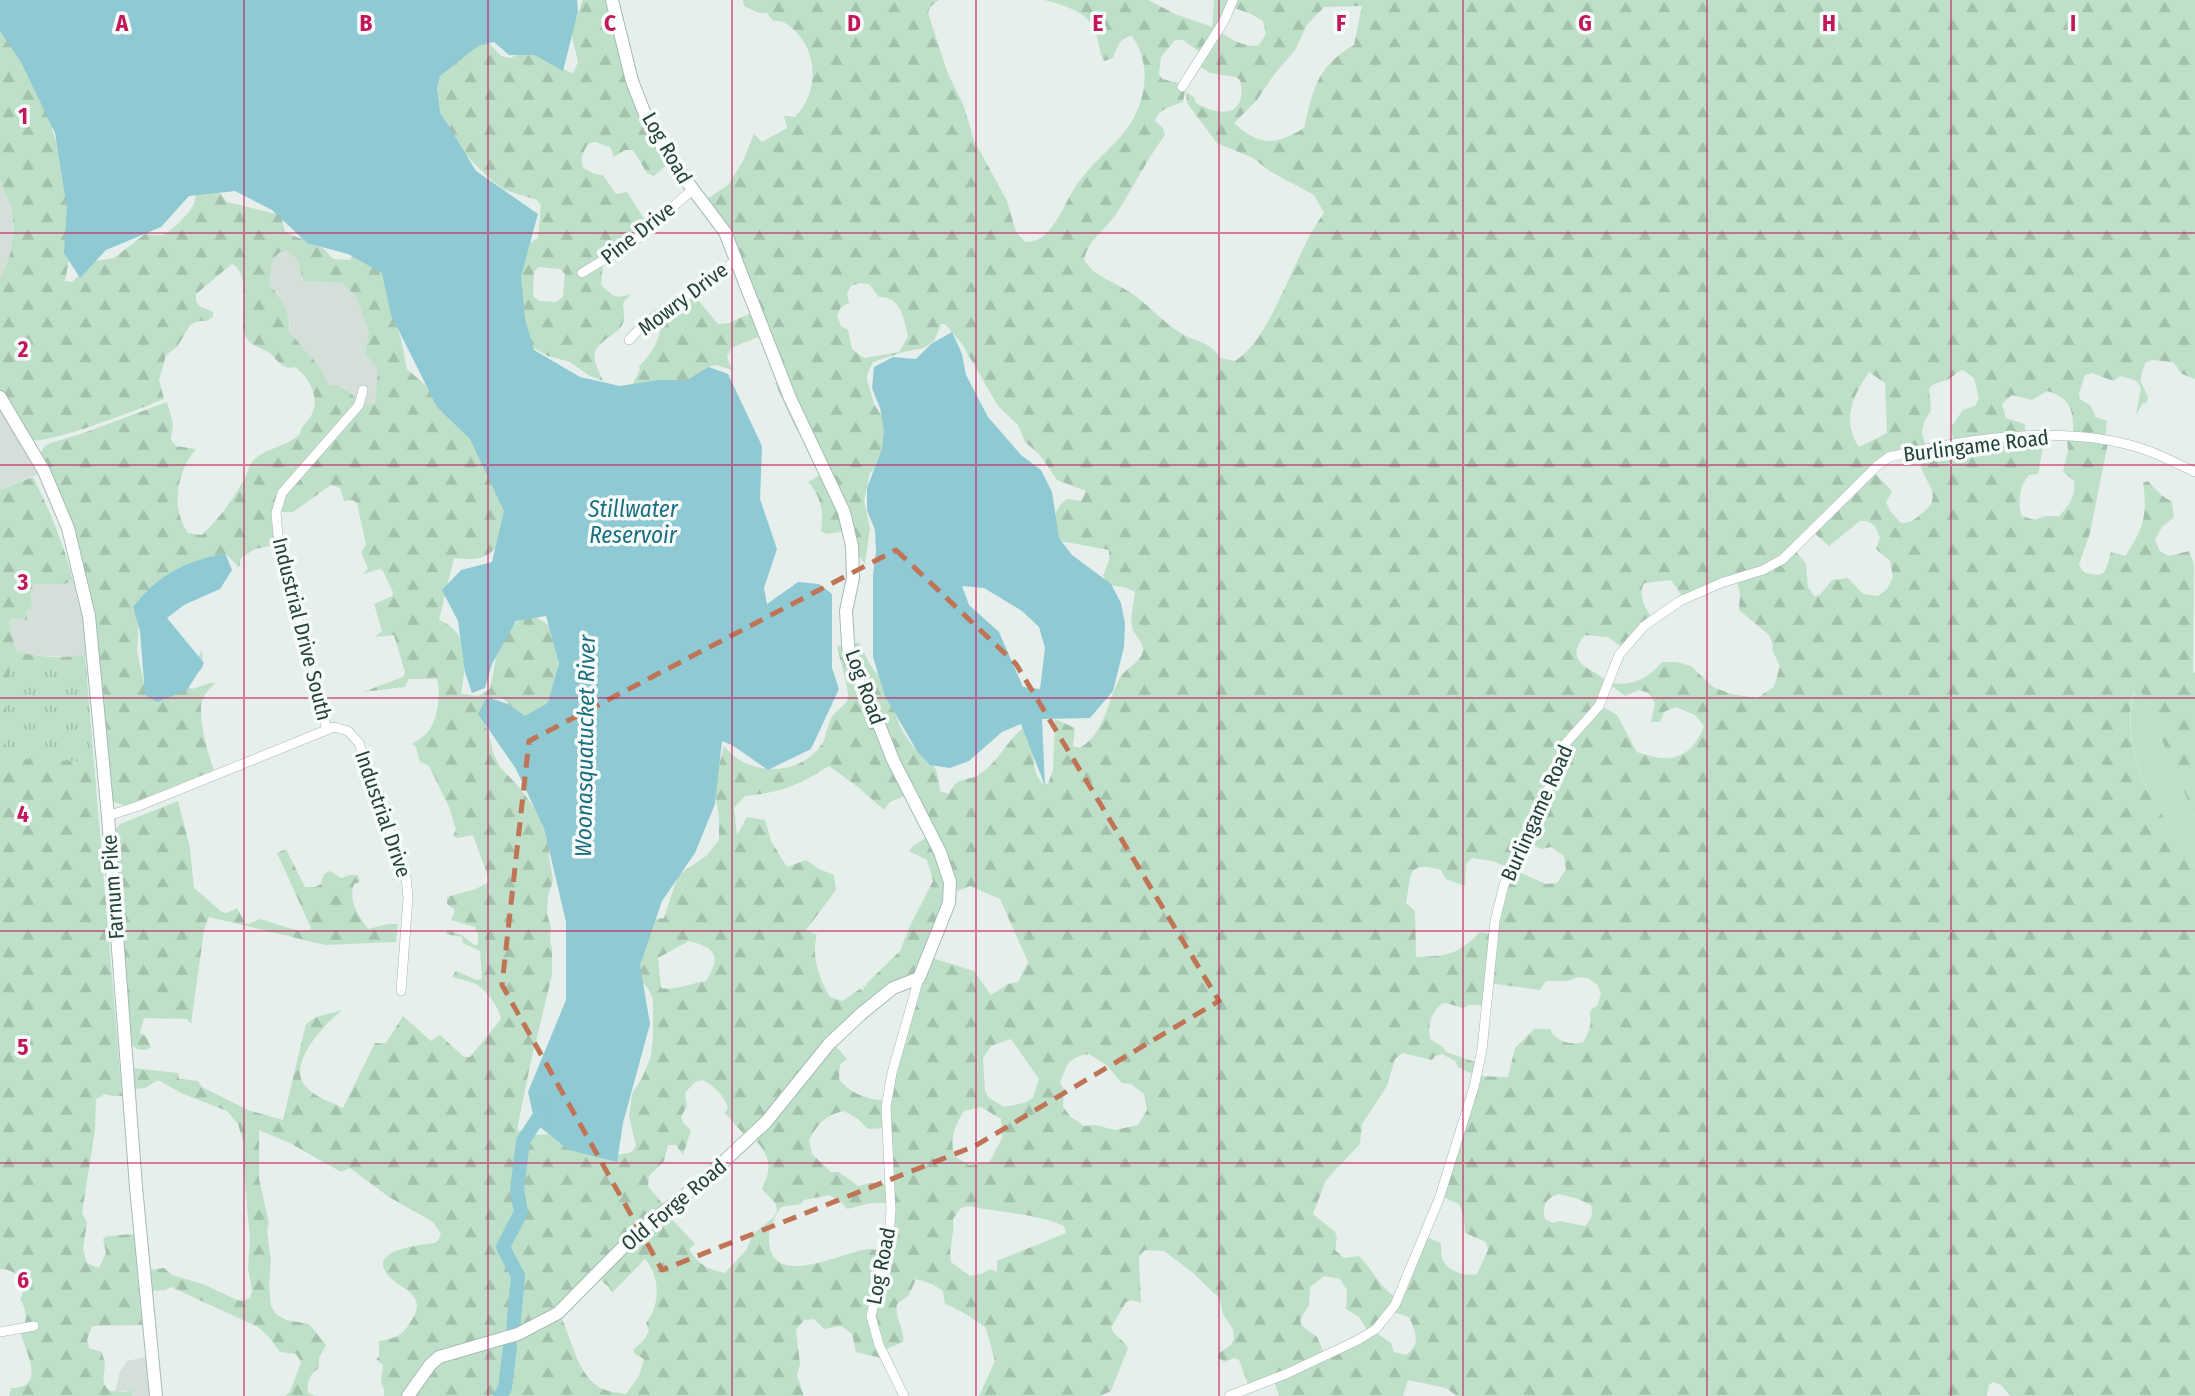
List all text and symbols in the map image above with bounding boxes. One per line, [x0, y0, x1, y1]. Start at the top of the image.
text: A [115, 9, 129, 37]
text: B [360, 9, 373, 37]
text: C [604, 9, 616, 37]
text: D [847, 9, 861, 37]
text: E [1093, 9, 1104, 37]
text: F [1336, 9, 1346, 37]
text: G [1578, 9, 1592, 37]
text: H [1822, 9, 1836, 37]
text: I [2070, 9, 2076, 37]
text: 1 [18, 102, 28, 130]
street label: Log Road [636, 108, 698, 188]
street label: Pine Drive [596, 196, 680, 270]
street label: Mowry Drive [633, 257, 733, 341]
text: 2 [17, 335, 29, 363]
street label: Burlingame Road [1902, 424, 2050, 468]
water label: Stillwater Reservoir [587, 495, 679, 549]
street label: Industrial Drive South [267, 535, 337, 723]
text: 3 [17, 568, 29, 596]
water label: Woonasquatucket River [569, 634, 601, 857]
street label: Log Road [839, 646, 891, 728]
street label: Burlingame Road [1495, 741, 1579, 885]
street label: Industrial Drive [349, 747, 417, 881]
text: 4 [17, 800, 29, 828]
street label: Farnum Pike [96, 834, 130, 940]
text: 5 [17, 1033, 29, 1061]
street label: Old Forge Road [616, 1153, 732, 1257]
street label: Log Road [861, 1225, 901, 1307]
text: 6 [17, 1266, 29, 1294]

